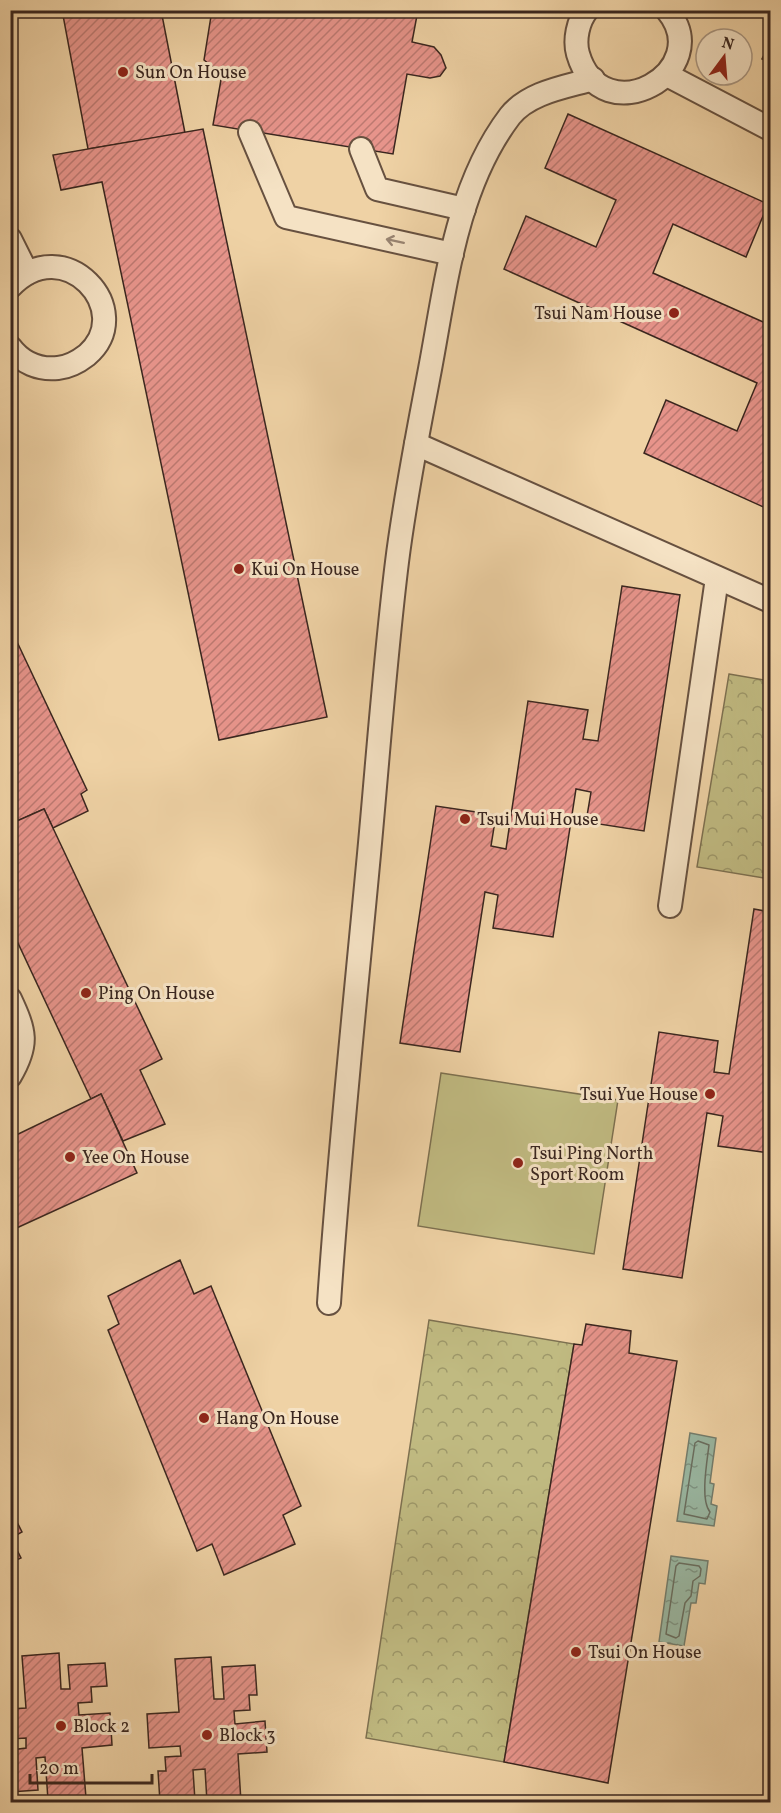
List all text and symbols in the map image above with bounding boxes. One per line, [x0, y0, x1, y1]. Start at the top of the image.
north arrow [694, 27, 754, 87]
text: N [719, 32, 737, 57]
place label: Sun On House [135, 61, 246, 86]
marker: Sun On House [116, 65, 130, 79]
one-way arrow [386, 234, 405, 246]
place label: Tsui Nam House [534, 302, 662, 327]
marker: Tsui Nam House [667, 306, 681, 320]
place label: Kui On House [251, 558, 359, 583]
marker: Kui On House [232, 562, 246, 576]
place label: Tsui Mui House [477, 808, 599, 833]
marker: Tsui Mui House [458, 812, 472, 826]
place label: Ping On House [98, 982, 214, 1007]
marker: Ping On House [79, 986, 93, 1000]
place label: Tsui Yue House [580, 1083, 698, 1108]
marker: Tsui Yue House [703, 1087, 717, 1101]
place label: Tsui Ping North Sport Room [530, 1142, 654, 1188]
place label: Yee On House [82, 1146, 189, 1171]
marker: Yee On House [63, 1150, 77, 1164]
marker: Tsui Ping North Sport Room [511, 1156, 525, 1170]
place label: Hang On House [216, 1407, 339, 1432]
marker: Hang On House [197, 1411, 211, 1425]
place label: Tsui On House [588, 1641, 702, 1666]
marker: Tsui On House [569, 1645, 583, 1659]
place label: Block 2 [73, 1715, 130, 1740]
marker: Block 2 [54, 1719, 68, 1733]
place label: Block 3 [219, 1724, 275, 1749]
marker: Block 3 [200, 1728, 214, 1742]
scale bar [30, 1747, 152, 1785]
text: 20 m [39, 1757, 79, 1782]

